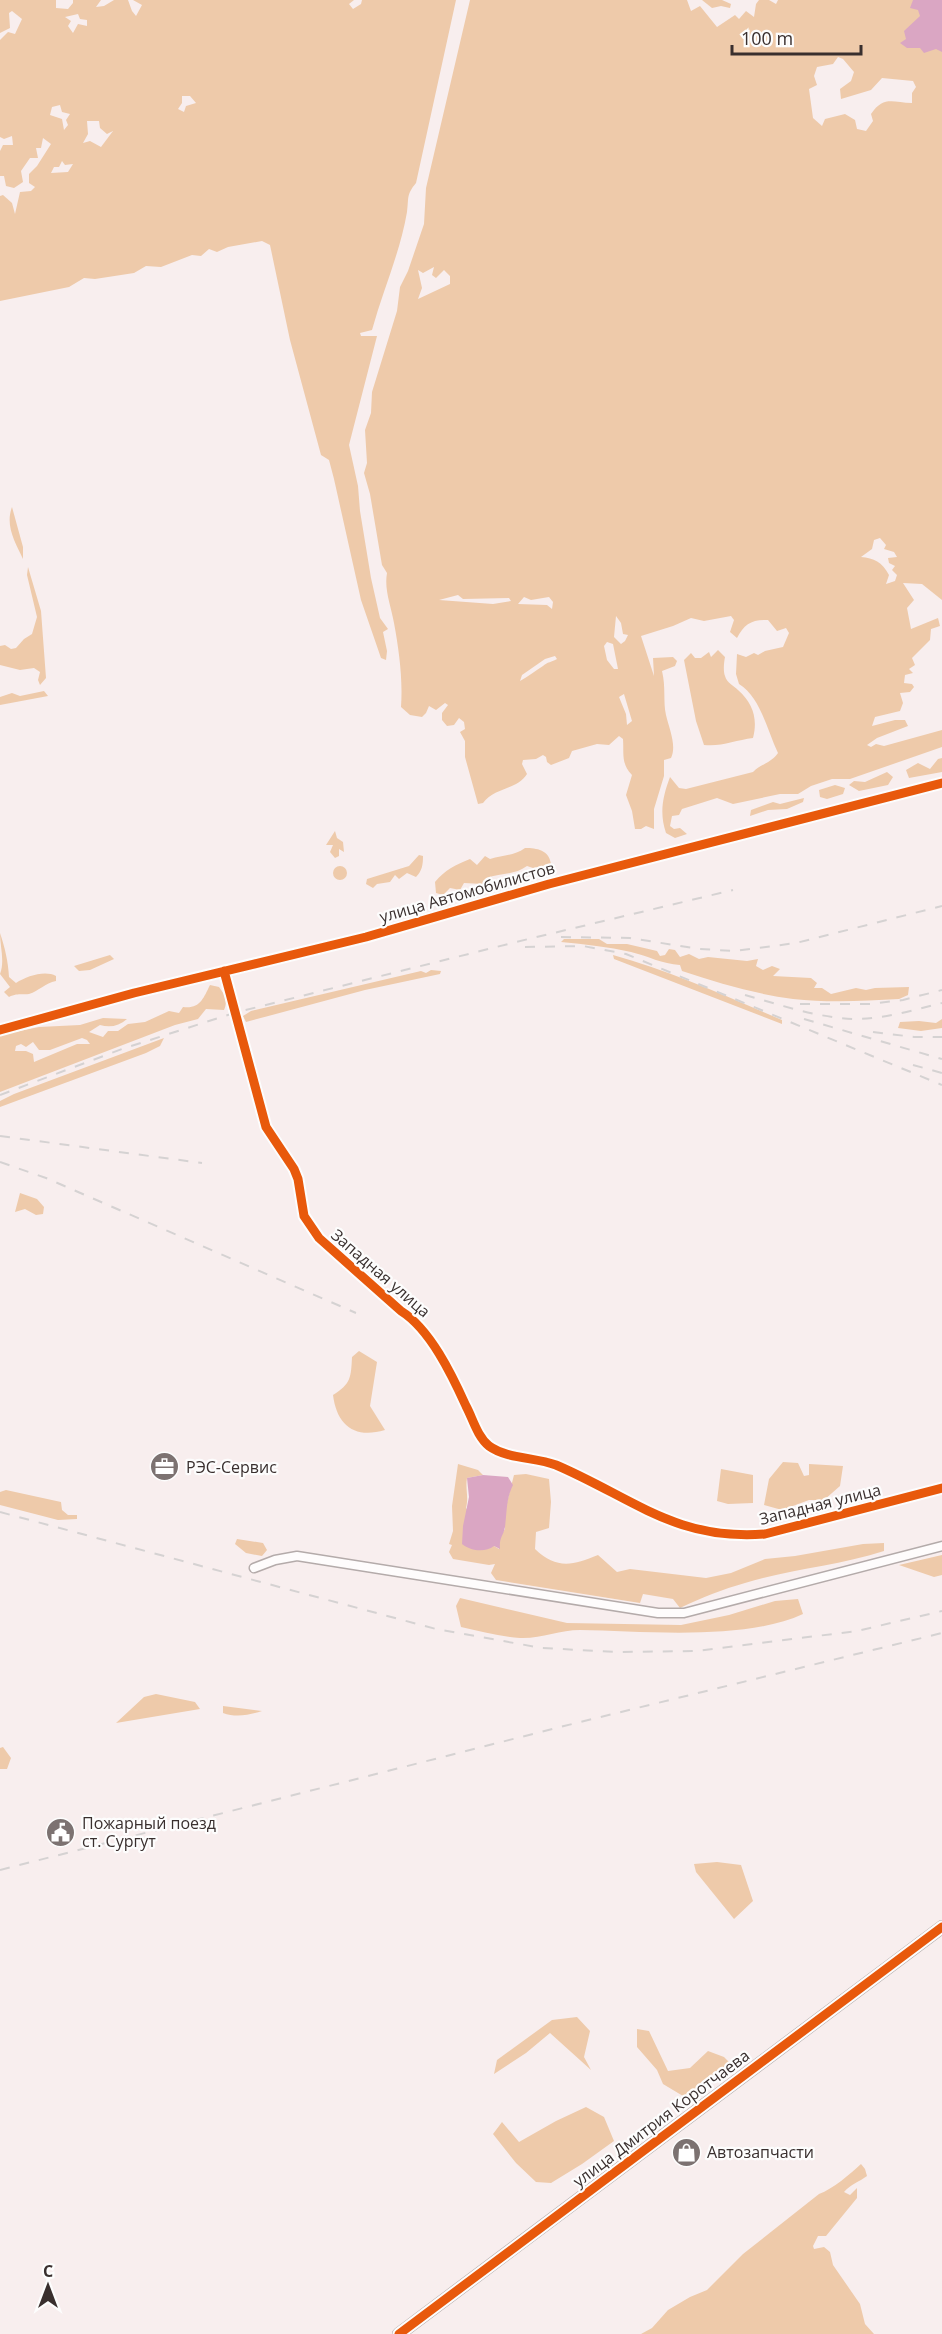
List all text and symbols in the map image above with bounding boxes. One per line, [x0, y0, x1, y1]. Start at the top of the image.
scale bar [732, 18, 861, 56]
text: 100 m [741, 26, 793, 50]
street label: улица Автомобилистов [377, 856, 557, 928]
street label: Западная улица [327, 1224, 435, 1322]
office icon: РЭС-Сервис [149, 1451, 181, 1483]
place label: РЭС-Сервис [186, 1456, 277, 1478]
street label: Западная улица [757, 1478, 883, 1530]
place label: Пожарный поезд ст. Сургут [82, 1812, 216, 1852]
public building icon: Пожарный поезд ст. Сургут [45, 1816, 77, 1848]
street label: улица Дмитрия Коротчаева [568, 2044, 754, 2192]
shop icon: Автозапчасти [670, 2136, 702, 2168]
place label: Автозапчасти [707, 2141, 814, 2163]
north arrow [18, 2256, 78, 2316]
text: С [43, 2260, 53, 2282]

